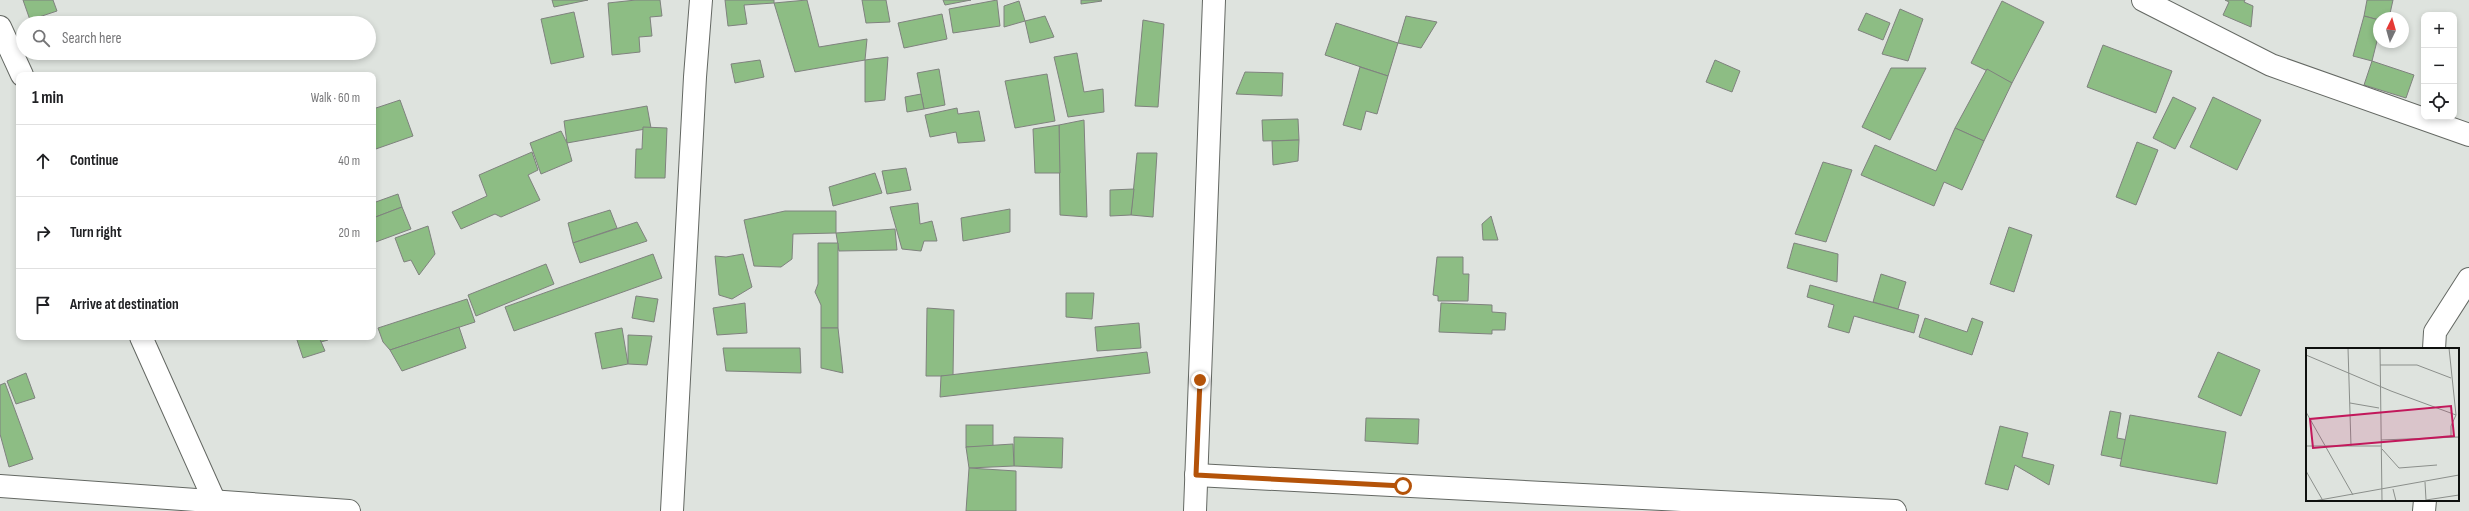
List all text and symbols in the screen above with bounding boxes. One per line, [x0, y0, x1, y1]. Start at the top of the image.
north arrow [2373, 12, 2409, 48]
map controls [2421, 12, 2457, 120]
button: + [2421, 12, 2457, 48]
search box [16, 16, 376, 60]
icon: search [30, 27, 52, 49]
text: Search here [62, 29, 122, 48]
button: − [2421, 48, 2457, 84]
button: locate [2421, 84, 2457, 120]
text: 1 min [32, 88, 64, 108]
text: Walk · 60 m [311, 90, 360, 106]
icon: ahead [32, 150, 54, 172]
text: Continue [70, 151, 119, 170]
text: 40 m [338, 153, 360, 169]
icon: right [32, 222, 54, 244]
text: Turn right [70, 223, 122, 242]
text: 20 m [338, 225, 360, 241]
icon: arrive [32, 294, 54, 316]
text: Arrive at destination [70, 295, 179, 314]
inset map [2306, 348, 2459, 501]
route end [1191, 371, 1209, 389]
route start [1394, 477, 1412, 495]

